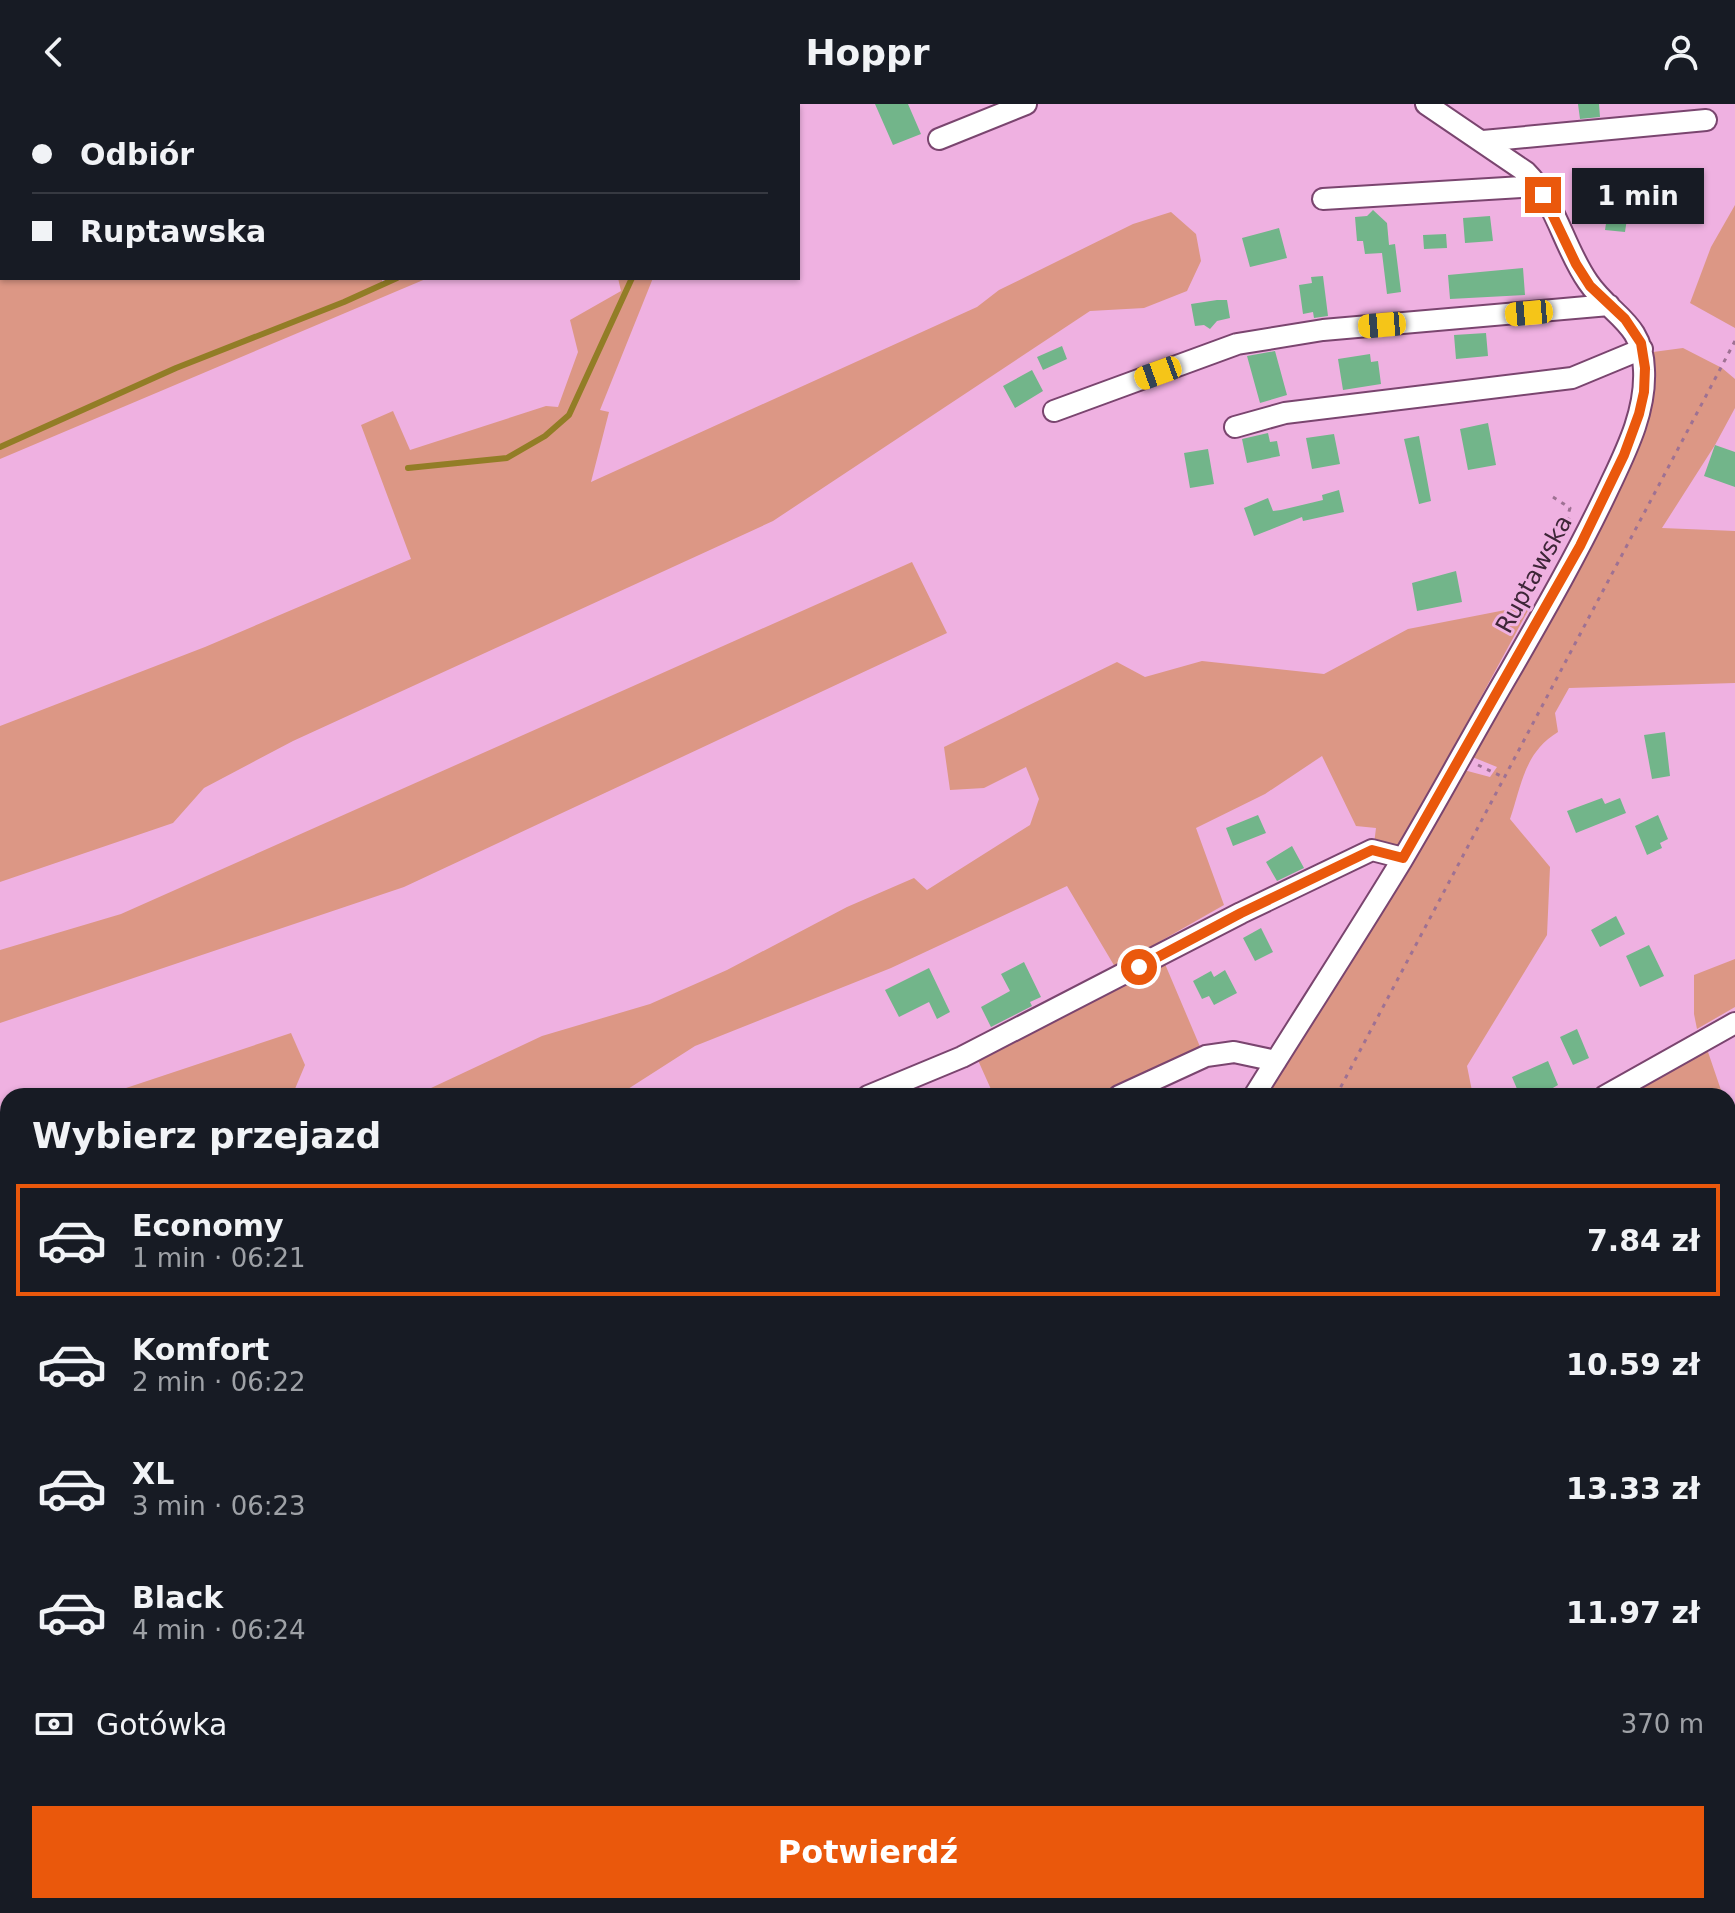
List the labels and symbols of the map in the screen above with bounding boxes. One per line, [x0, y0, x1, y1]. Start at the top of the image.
callout: 1 min [1571, 167, 1703, 223]
route end [1525, 177, 1561, 213]
car [1504, 299, 1554, 327]
car [1357, 311, 1407, 339]
car [1131, 354, 1185, 392]
street label: Ruptawska [1490, 510, 1578, 638]
route start [1121, 949, 1157, 985]

